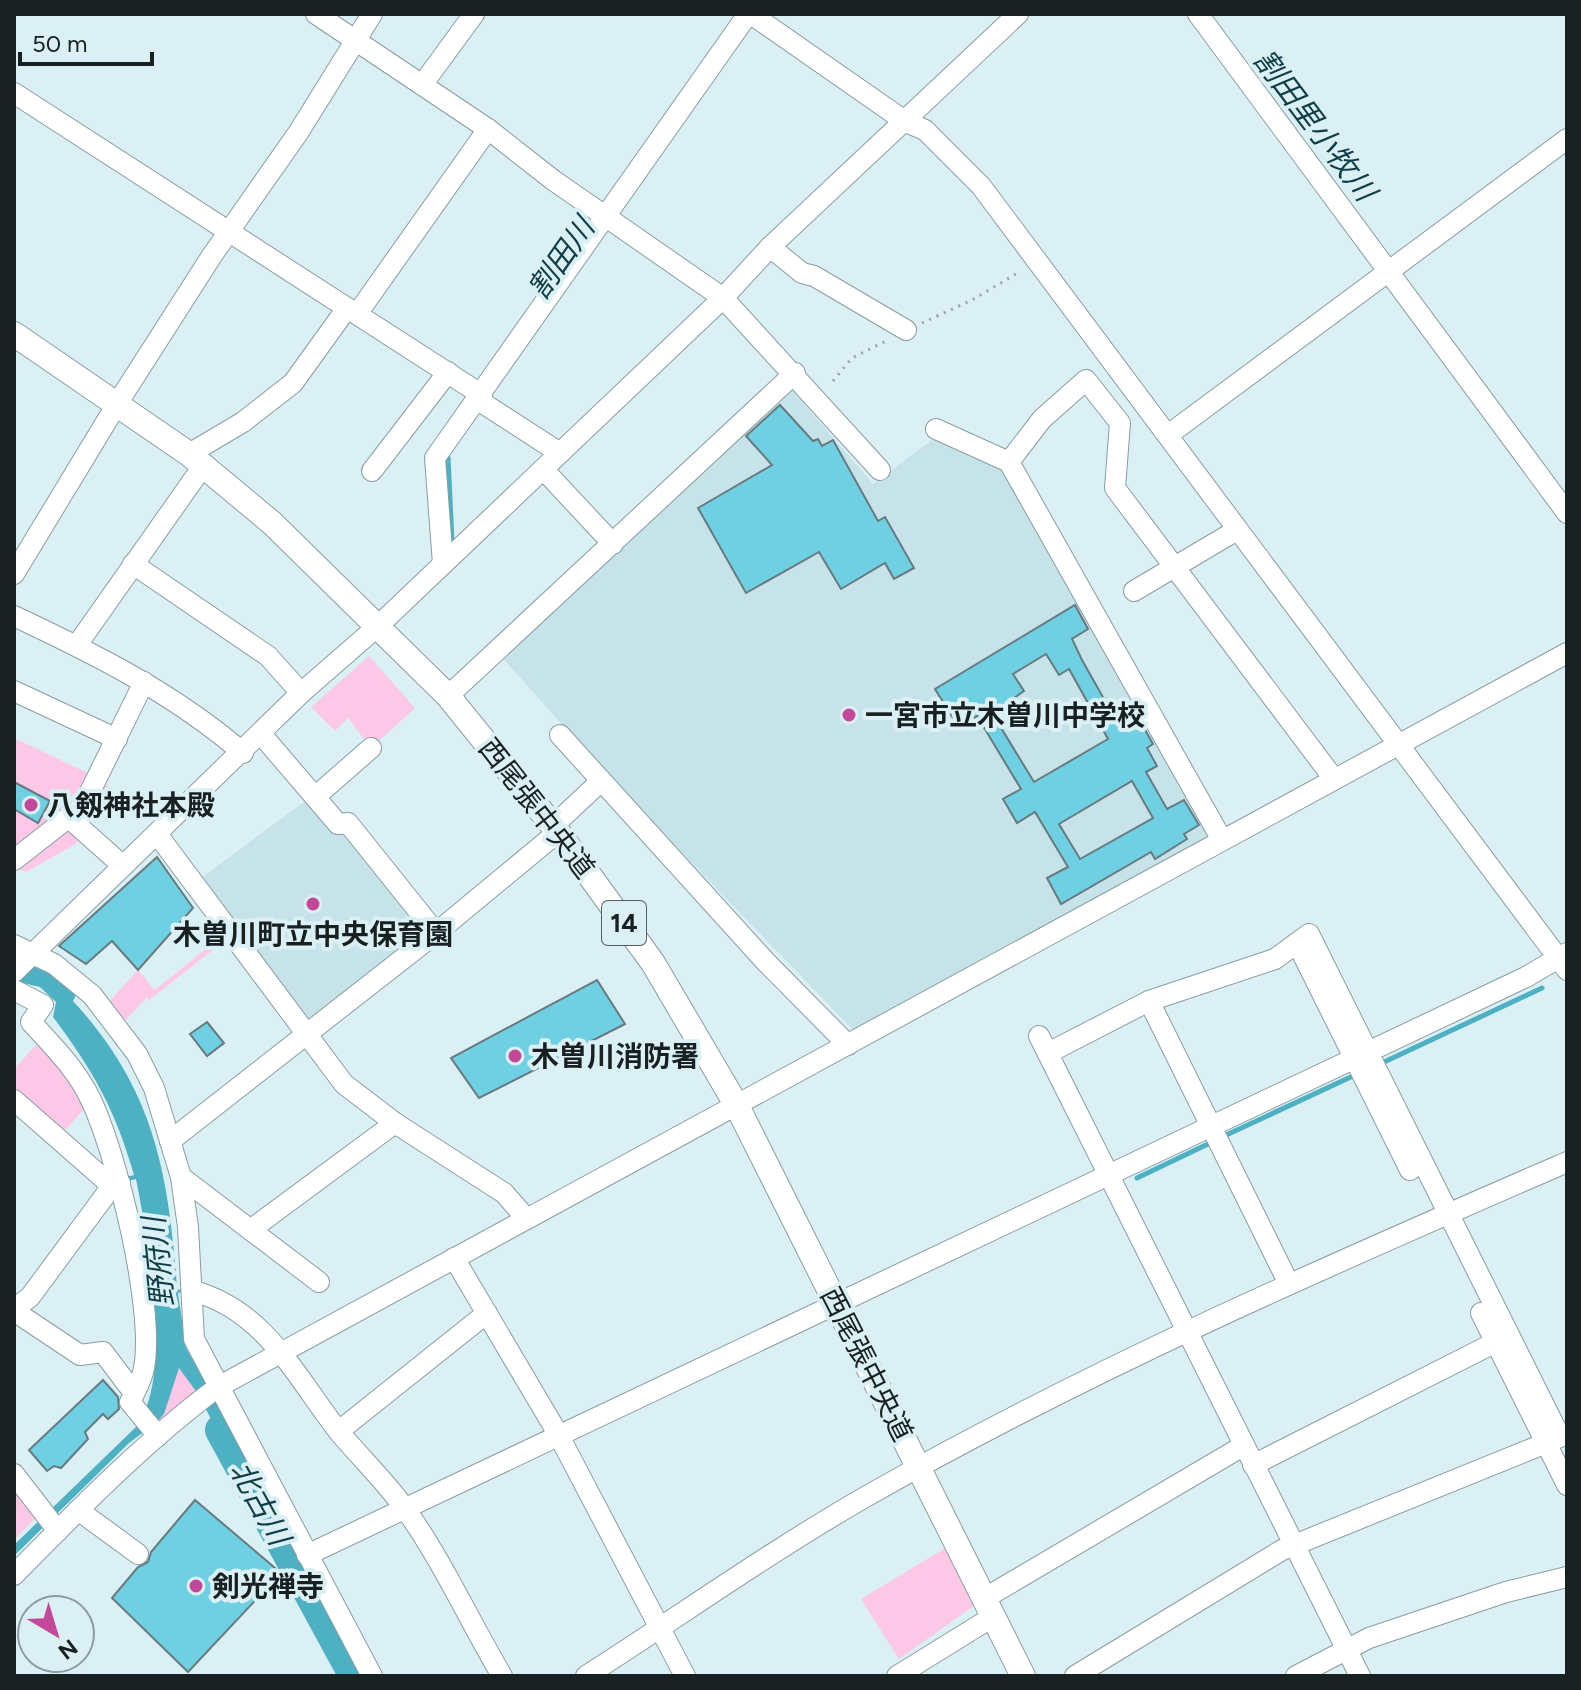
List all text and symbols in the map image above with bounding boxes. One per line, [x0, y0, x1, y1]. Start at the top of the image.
scale bar [20, 16, 152, 66]
text: 50 m [32, 29, 88, 58]
water label: 割田里小牧川 [1246, 42, 1386, 210]
water label: 割田川 [520, 208, 604, 305]
place label: 一宮市立木曽川中学校 [865, 698, 1145, 732]
marker: 一宮市立木曽川中学校 [840, 706, 858, 724]
street label: 西尾張中央道 [472, 731, 602, 885]
place label: 八剱神社本殿 [47, 788, 215, 822]
marker: 八剱神社本殿 [22, 796, 40, 814]
marker: 木曽川町立中央保育園 [304, 895, 322, 913]
road number: 14 [602, 901, 646, 945]
place label: 木曽川町立中央保育園 [173, 917, 453, 951]
place label: 木曽川消防署 [531, 1039, 699, 1073]
marker: 木曽川消防署 [506, 1047, 524, 1065]
water label: 野府川 [135, 1212, 181, 1309]
street label: 西尾張中央道 [814, 1281, 920, 1447]
water label: 北古川 [222, 1455, 299, 1554]
place label: 剣光禅寺 [212, 1569, 324, 1603]
marker: 剣光禅寺 [187, 1577, 205, 1595]
north arrow [16, 1594, 96, 1674]
text: N [53, 1633, 83, 1665]

